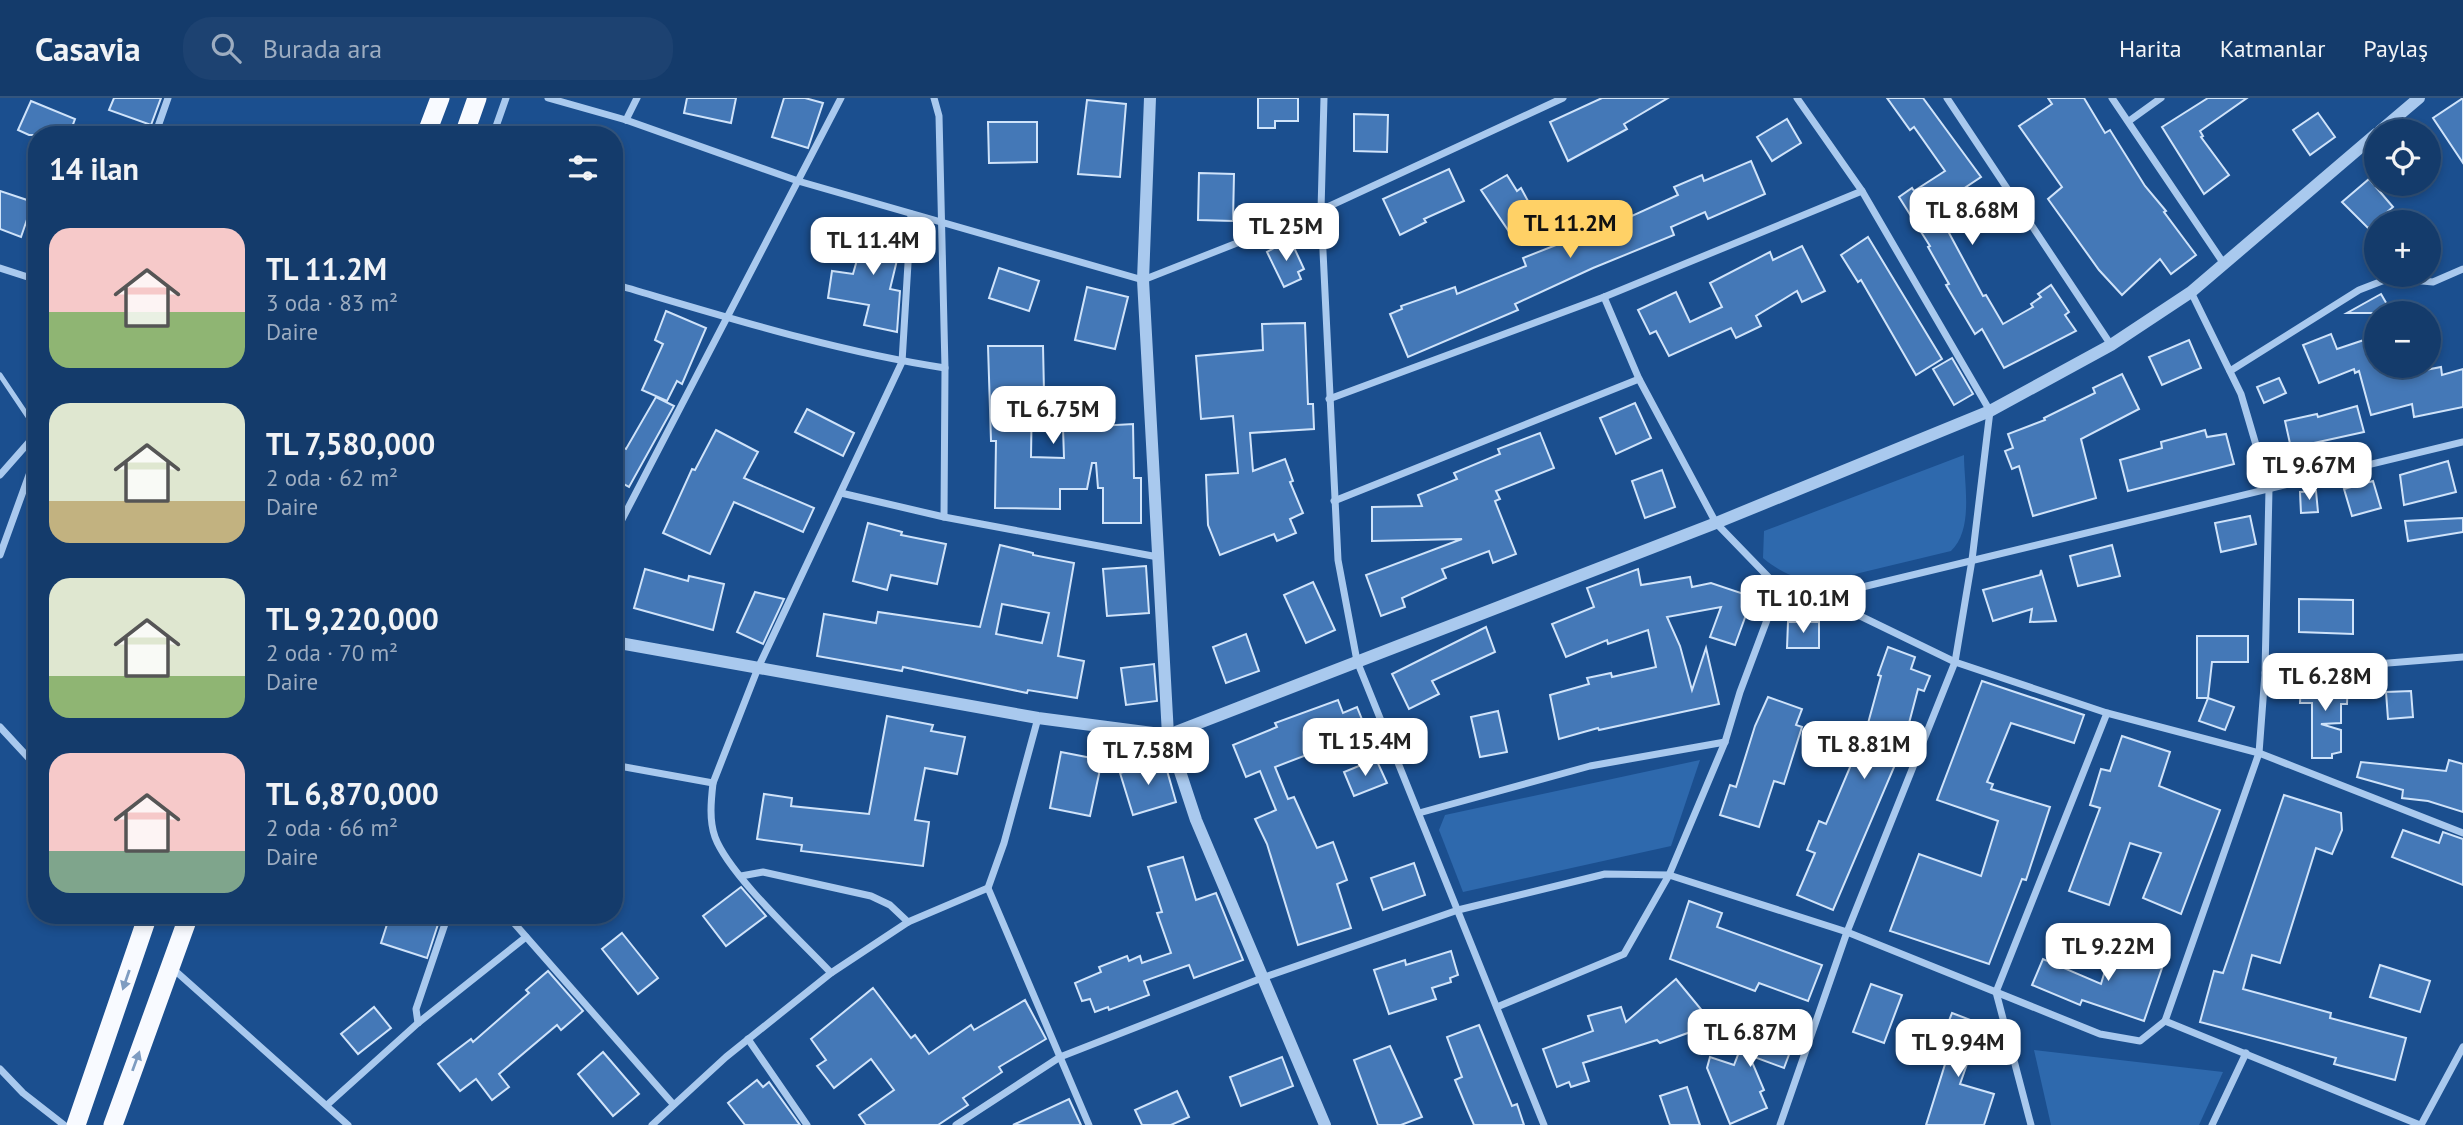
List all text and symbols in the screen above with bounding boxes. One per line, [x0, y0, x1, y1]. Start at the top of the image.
search box [183, 17, 673, 80]
text: Casavia [35, 27, 141, 70]
icon: search [207, 29, 245, 67]
text: Burada ara [263, 32, 382, 65]
text: Harita [2119, 33, 2182, 64]
text: Katmanlar [2220, 33, 2325, 64]
text: Paylaş [2363, 33, 2428, 64]
map controls [2364, 119, 2441, 378]
button: locate [2364, 119, 2441, 196]
text: 14 ilan [49, 149, 139, 188]
icon: filters [564, 149, 602, 187]
pin: TL 8.68M [1900, 188, 2044, 247]
text: TL 8.68M [1926, 195, 2018, 224]
pin: TL 11.2M [1498, 200, 1642, 260]
pin: TL 25M [1229, 204, 1343, 263]
text: TL 11.2M [1524, 208, 1616, 237]
button: + [2364, 210, 2441, 287]
text: TL 25M [1249, 211, 1323, 240]
pin: TL 11.4M [801, 218, 945, 277]
text: TL 11.4M [827, 225, 919, 254]
text: TL 11.2M [266, 249, 387, 288]
icon: home [105, 256, 189, 340]
text: 3 oda · 83 m² [266, 288, 398, 317]
button: − [2364, 301, 2441, 378]
text: Daire [266, 317, 318, 346]
pin: TL 6.75M [981, 386, 1125, 446]
text: TL 6.75M [1007, 394, 1099, 423]
text: TL 7,580,000 [266, 424, 435, 463]
icon: home [105, 431, 189, 515]
pin: TL 9.67M [2237, 442, 2381, 502]
text: TL 9.67M [2263, 450, 2355, 479]
text: 2 oda · 62 m² [266, 463, 398, 492]
text: Daire [266, 492, 318, 521]
pin: TL 10.1M [1731, 575, 1875, 635]
text: TL 10.1M [1757, 583, 1849, 612]
text: TL 9,220,000 [266, 599, 439, 638]
icon: home [105, 606, 189, 690]
text: 2 oda · 70 m² [266, 638, 398, 667]
pin: TL 6.28M [2253, 654, 2397, 713]
text: TL 6.28M [2279, 661, 2371, 690]
text: Daire [266, 667, 318, 696]
pin: TL 15.4M [1293, 718, 1437, 778]
pin: TL 8.81M [1792, 722, 1936, 781]
text: TL 15.4M [1319, 726, 1411, 755]
pin: TL 7.58M [1076, 728, 1220, 787]
text: TL 8.81M [1818, 729, 1910, 758]
text: TL 7.58M [1103, 735, 1193, 764]
text: TL 6,870,000 [266, 774, 439, 813]
icon: home [105, 781, 189, 865]
text: 2 oda · 66 m² [266, 813, 398, 842]
text: Daire [266, 842, 318, 871]
pin: TL 9.22M [2036, 924, 2180, 983]
text: TL 9.22M [2062, 931, 2154, 960]
one-way arrow [120, 969, 131, 990]
pin: TL 6.87M [1678, 1010, 1822, 1069]
text: TL 6.87M [1704, 1017, 1796, 1046]
pin: TL 9.94M [1886, 1020, 2030, 1079]
text: TL 9.94M [1912, 1027, 2004, 1056]
one-way arrow [131, 1050, 142, 1071]

